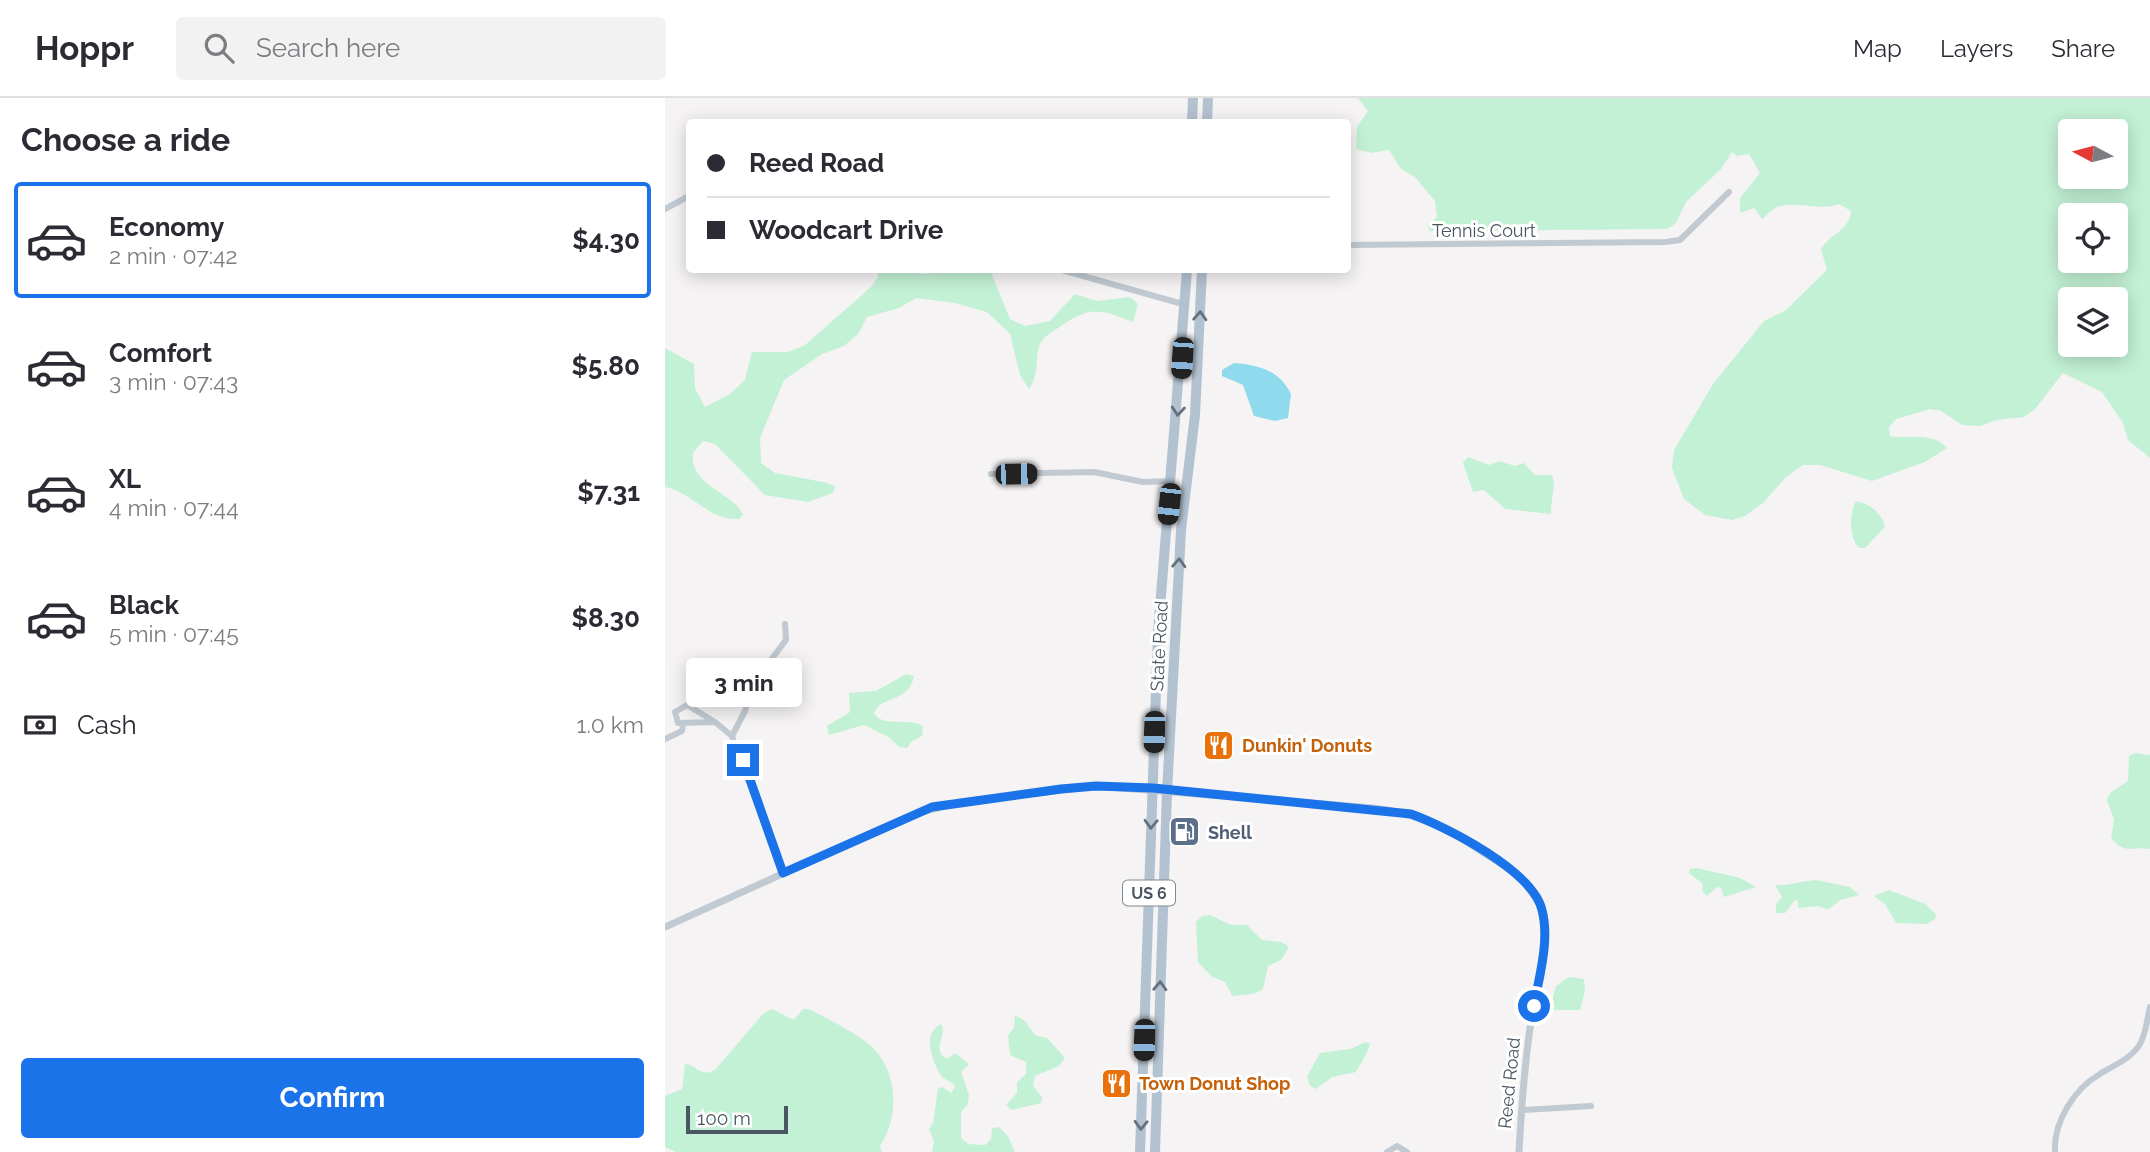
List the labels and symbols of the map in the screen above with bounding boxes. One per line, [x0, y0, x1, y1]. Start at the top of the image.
north arrow [2058, 119, 2128, 189]
street label: Tennis Court [1432, 220, 1536, 241]
one-way arrow [1192, 310, 1207, 321]
car [1171, 336, 1194, 380]
one-way arrow [1171, 406, 1186, 417]
car [995, 463, 1038, 485]
car [1157, 482, 1182, 526]
one-way arrow [1172, 557, 1187, 568]
street label: State Road [1146, 600, 1172, 692]
callout: 3 min [685, 658, 801, 708]
car [1143, 711, 1166, 753]
restaurant icon: Dunkin' Donuts [1202, 728, 1236, 762]
place label: Dunkin' Donuts [1242, 735, 1372, 756]
route end [727, 744, 759, 776]
fuel station icon: Shell [1168, 815, 1202, 849]
one-way arrow [1144, 819, 1159, 830]
place label: Shell [1208, 822, 1252, 843]
road number: US 6 [1123, 880, 1175, 906]
one-way arrow [1153, 980, 1168, 991]
route start [1518, 990, 1550, 1022]
car [1133, 1019, 1156, 1061]
street label: Reed Road [1494, 1036, 1524, 1130]
restaurant icon: Town Donut Shop [1099, 1066, 1133, 1100]
place label: Town Donut Shop [1139, 1073, 1290, 1094]
scale bar [686, 1103, 787, 1135]
one-way arrow [1133, 1120, 1149, 1131]

